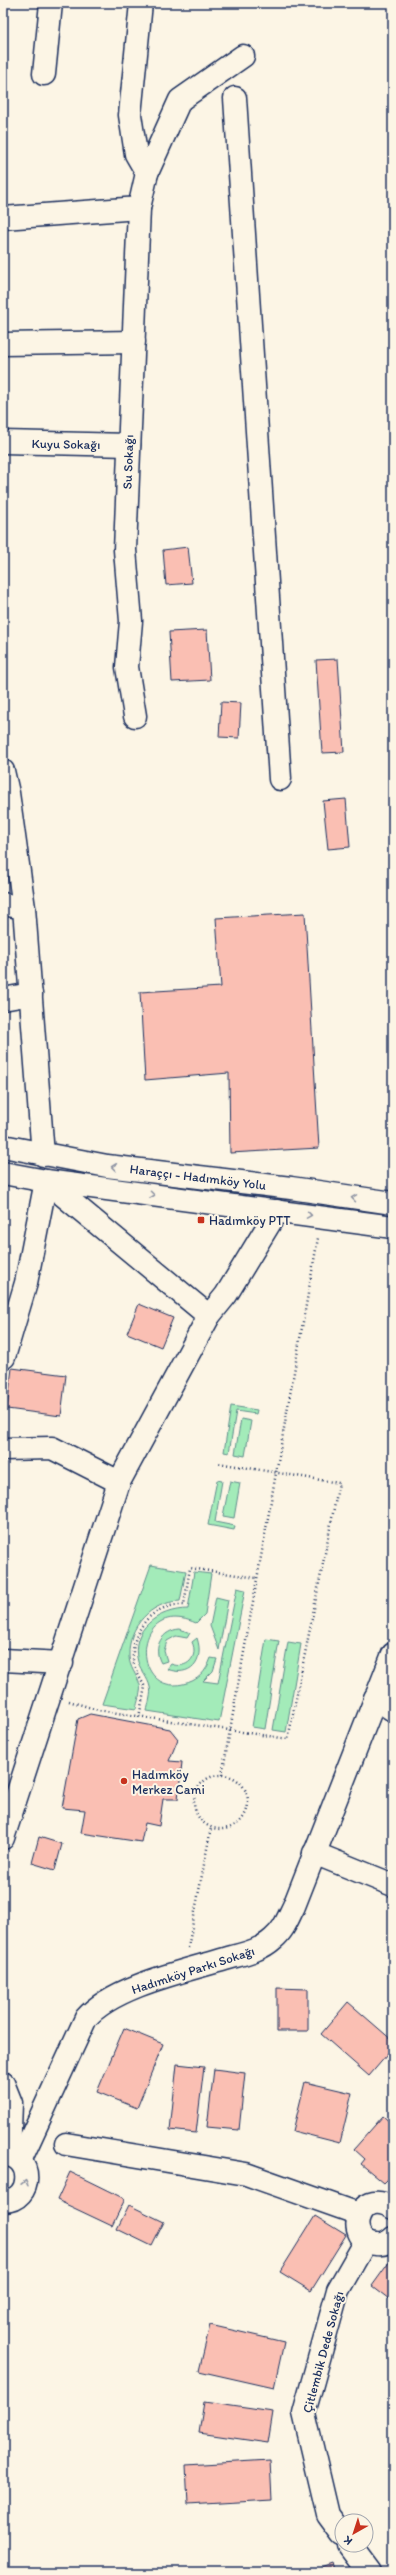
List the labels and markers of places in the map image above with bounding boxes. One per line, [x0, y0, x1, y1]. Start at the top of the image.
place label: Hadımköy PTT [209, 1213, 291, 1228]
marker: Hadımköy PTT [196, 1215, 206, 1225]
place label: Hadımköy Merkez Cami [132, 1767, 205, 1797]
marker: Hadımköy Merkez Cami [119, 1776, 129, 1786]

